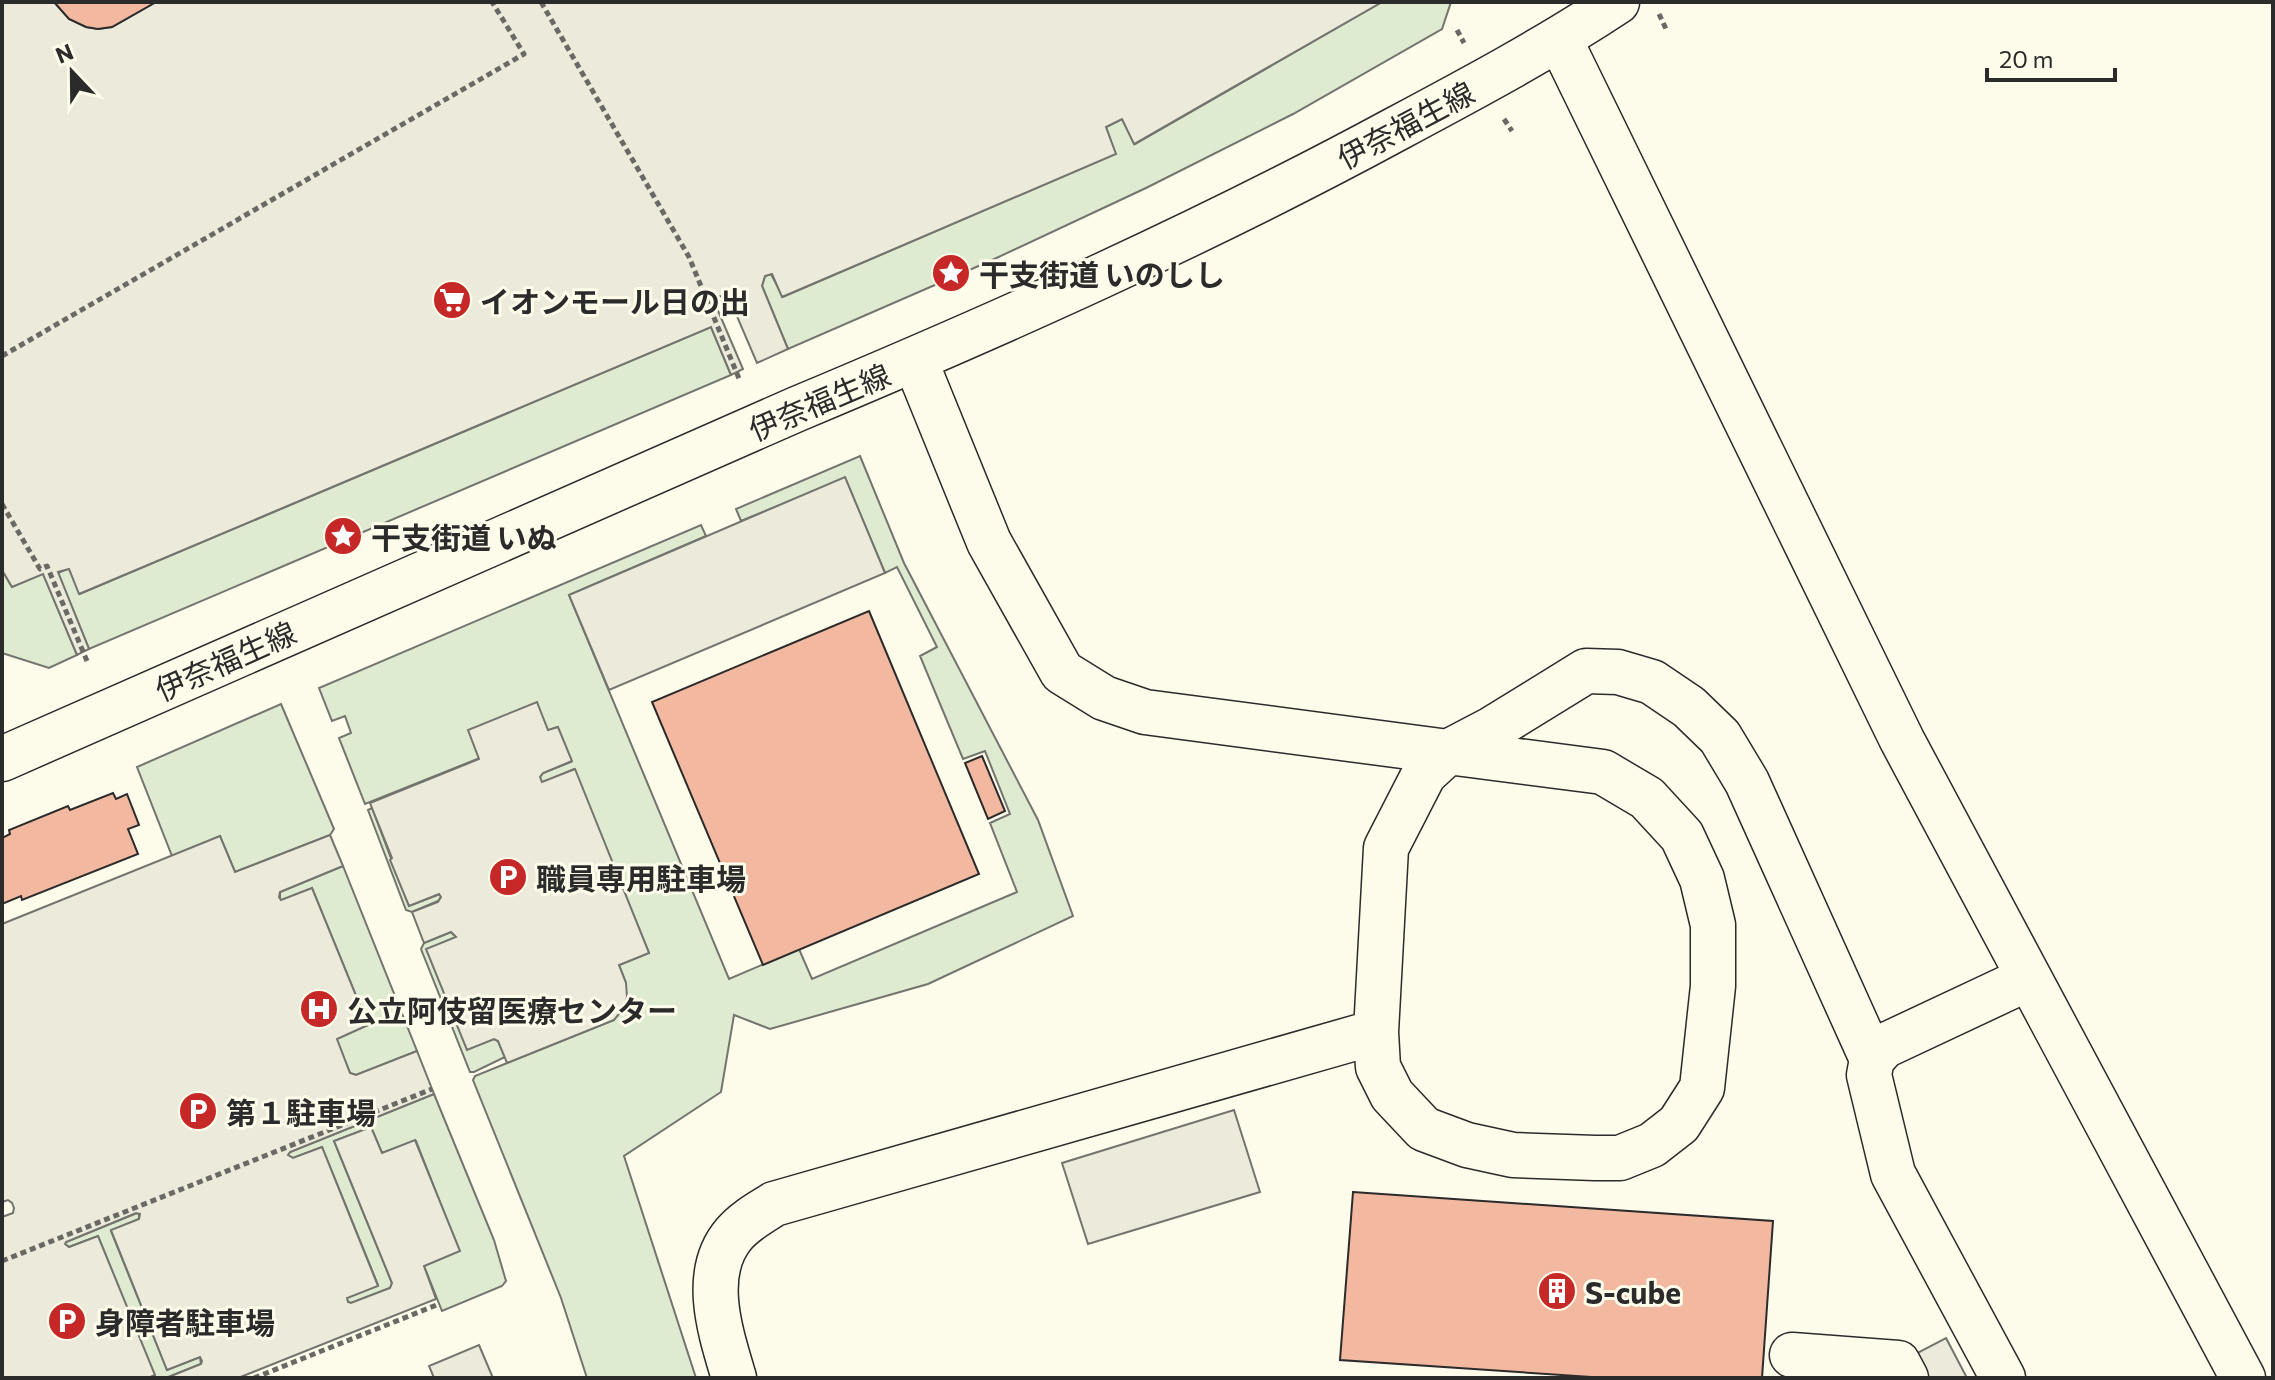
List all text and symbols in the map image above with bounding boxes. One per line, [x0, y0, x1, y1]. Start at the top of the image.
north arrow [32, 32, 112, 112]
scale bar [1987, 32, 2115, 82]
text: N [52, 37, 77, 69]
text: 20 m [1999, 44, 2053, 73]
street label: 伊奈福生線 [1330, 72, 1480, 176]
place icon: 干支街道 いのしし [930, 252, 972, 294]
place label: 干支街道 いのしし [979, 255, 1225, 292]
supermarket icon: イオンモール日の出 [431, 279, 473, 321]
place label: イオンモール日の出 [480, 282, 750, 319]
street label: 伊奈福生線 [743, 355, 895, 447]
place icon: 干支街道 いぬ [322, 515, 364, 557]
place label: 干支街道 いぬ [371, 518, 557, 555]
street label: 伊奈福生線 [149, 613, 301, 707]
parking icon: 職員専用駐車場 [487, 856, 529, 898]
place label: 職員専用駐車場 [536, 859, 746, 896]
hospital icon: 公立阿伎留医療センター [298, 988, 340, 1030]
place label: 公立阿伎留医療センター [347, 991, 677, 1028]
parking icon: 第１駐車場 [177, 1090, 219, 1132]
place label: 第１駐車場 [226, 1093, 376, 1130]
building icon: S-cube [1536, 1270, 1578, 1312]
place label: S-cube [1585, 1273, 1681, 1310]
parking icon: 身障者駐車場 [46, 1300, 88, 1342]
place label: 身障者駐車場 [95, 1303, 275, 1340]

